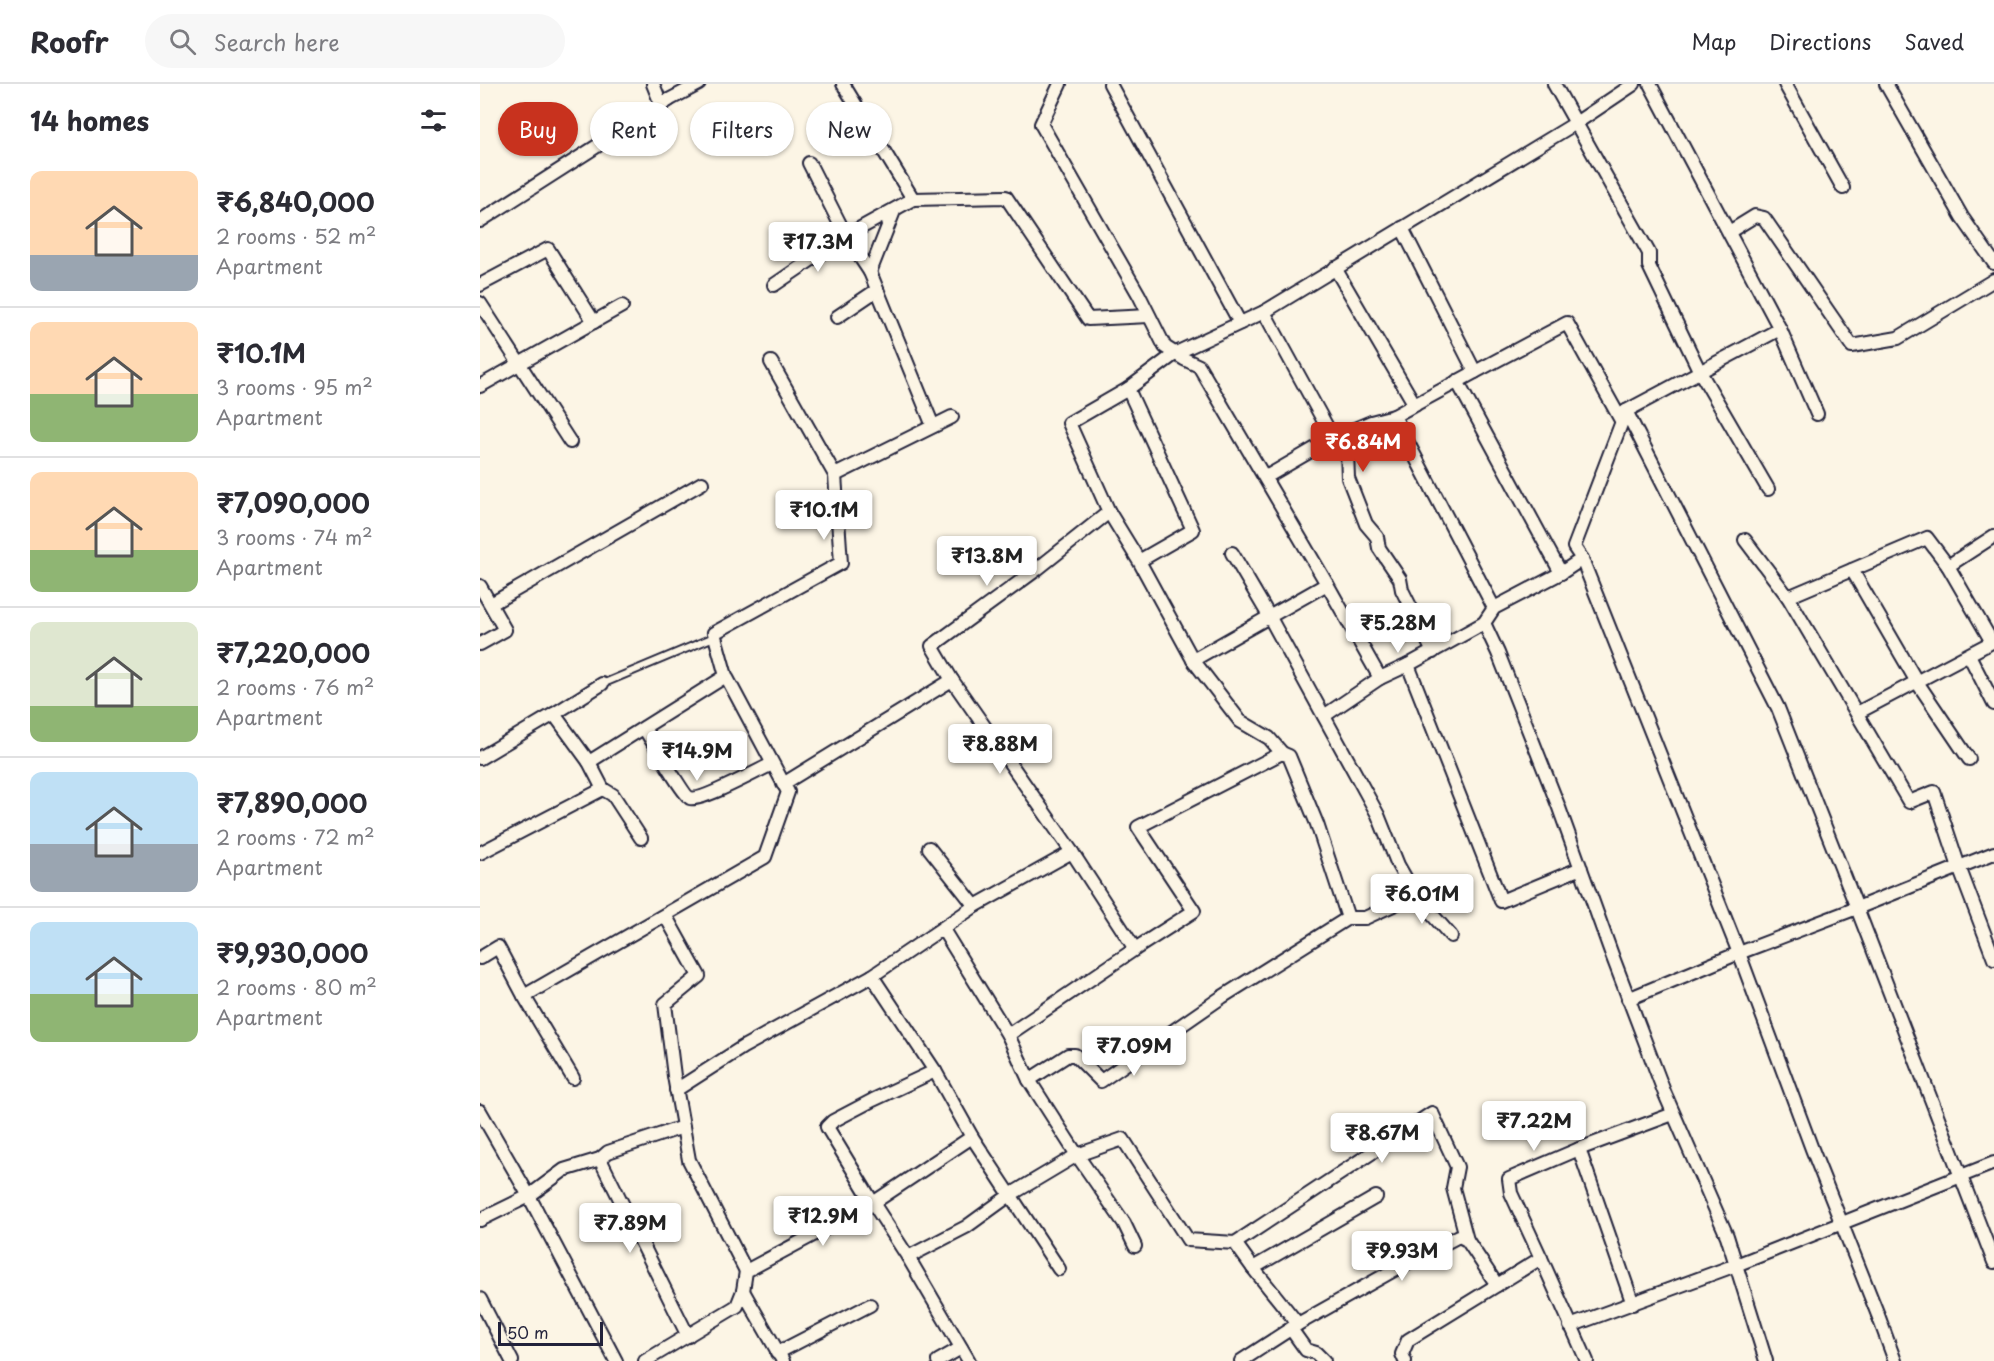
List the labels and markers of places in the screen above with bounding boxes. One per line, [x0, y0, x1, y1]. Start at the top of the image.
pin: ₹17.3M [769, 222, 867, 273]
pin: ₹6.84M [1314, 422, 1412, 473]
pin: ₹10.1M [775, 490, 873, 541]
pin: ₹13.8M [938, 536, 1036, 587]
pin: ₹5.28M [1349, 603, 1447, 654]
pin: ₹8.88M [951, 724, 1049, 775]
pin: ₹14.9M [648, 731, 746, 782]
pin: ₹6.01M [1373, 874, 1471, 925]
pin: ₹7.09M [1085, 1026, 1183, 1077]
pin: ₹7.22M [1485, 1101, 1583, 1152]
pin: ₹8.67M [1333, 1113, 1431, 1164]
pin: ₹12.9M [774, 1196, 872, 1247]
pin: ₹7.89M [581, 1203, 679, 1254]
pin: ₹9.93M [1353, 1231, 1451, 1282]

